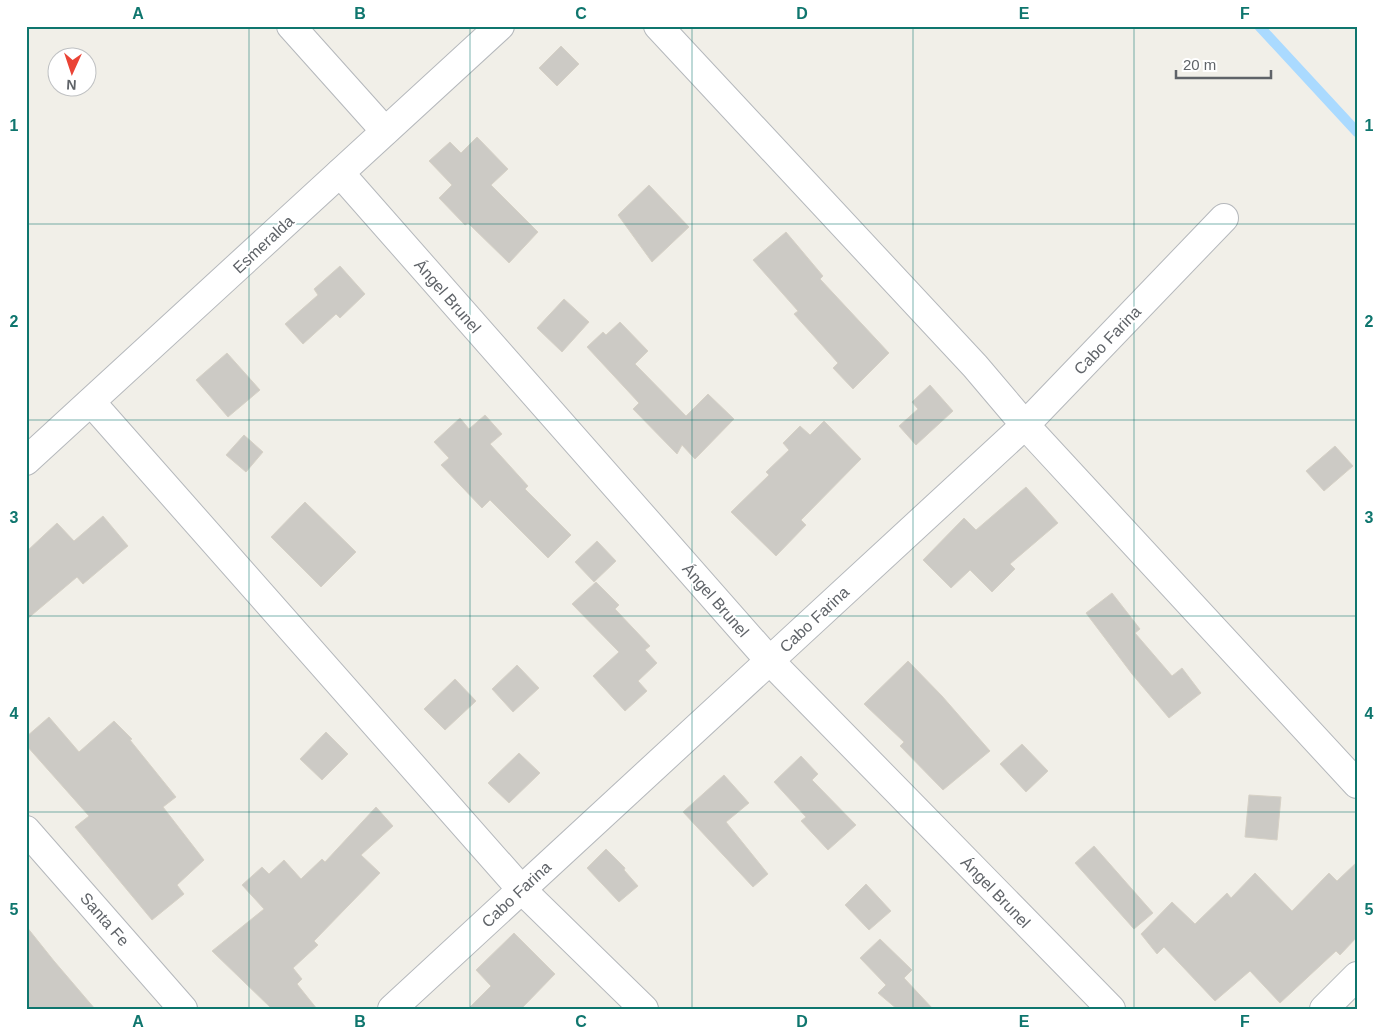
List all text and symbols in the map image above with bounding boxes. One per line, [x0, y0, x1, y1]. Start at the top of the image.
text: A [132, 5, 144, 22]
text: B [354, 5, 366, 22]
text: C [575, 5, 587, 22]
text: D [796, 5, 808, 22]
text: E [1019, 5, 1030, 22]
text: F [1240, 5, 1250, 22]
north arrow [48, 48, 98, 98]
scale bar [1176, 48, 1270, 80]
text: 20 m [1183, 56, 1216, 73]
text: N [66, 77, 77, 93]
text: 1 [10, 117, 19, 134]
text: 1 [1365, 117, 1374, 134]
street label: Esmeralda [230, 212, 297, 277]
street label: Ángel Brunel [411, 256, 485, 336]
street label: Cabo Farina [1071, 303, 1144, 378]
text: 2 [10, 313, 19, 330]
text: 2 [1365, 313, 1374, 330]
text: 3 [10, 509, 19, 526]
text: 3 [1365, 509, 1374, 526]
street label: Ángel Brunel [679, 560, 753, 640]
street label: Cabo Farina [776, 583, 852, 656]
text: 4 [10, 705, 19, 722]
text: 4 [1365, 705, 1374, 722]
street label: Ángel Brunel [958, 853, 1034, 931]
street label: Cabo Farina [478, 858, 554, 931]
street label: Santa Fe [77, 889, 132, 949]
text: 5 [10, 901, 19, 918]
text: 5 [1365, 901, 1374, 918]
text: A [132, 1013, 144, 1030]
text: B [354, 1013, 366, 1030]
text: C [575, 1013, 587, 1030]
text: D [796, 1013, 808, 1030]
text: E [1019, 1013, 1030, 1030]
text: F [1240, 1013, 1250, 1030]

